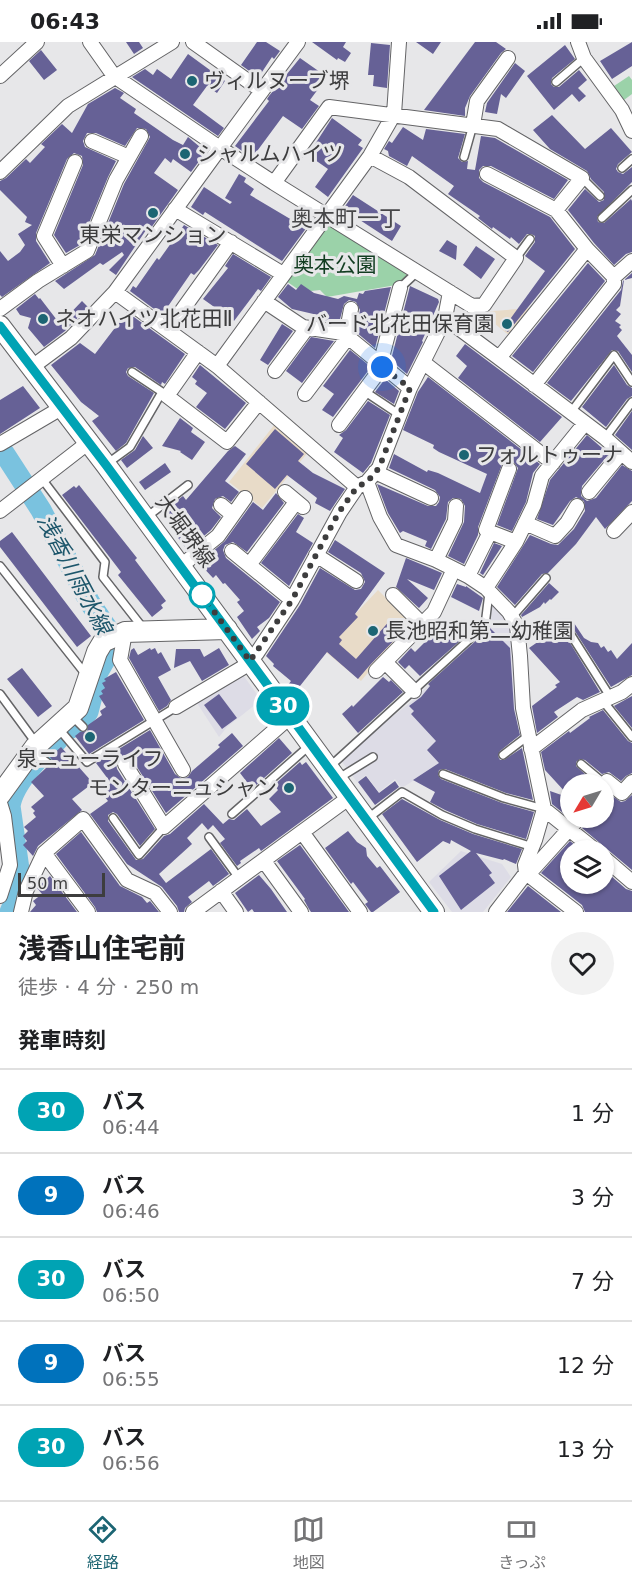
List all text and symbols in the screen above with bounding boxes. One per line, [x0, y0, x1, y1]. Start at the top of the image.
text: 06:43 [30, 9, 100, 34]
place label: ヴィルヌーブ堺 [204, 69, 350, 93]
marker: ヴィルヌーブ堺 [185, 74, 199, 88]
place label: シャルムハイツ [197, 142, 343, 166]
marker: シャルムハイツ [178, 147, 192, 161]
marker: 東栄マンション [146, 206, 160, 220]
district label: 奥本町一丁 [291, 206, 401, 231]
place label: 東栄マンション [80, 223, 227, 247]
park label: 奥本公園 [293, 253, 377, 277]
place label: ネオハイツ北花田Ⅱ [55, 307, 233, 331]
marker: ネオハイツ北花田Ⅱ [36, 312, 50, 326]
place label: バード北花田保育園 [306, 312, 495, 336]
marker: バード北花田保育園 [500, 317, 514, 331]
your location [367, 352, 397, 382]
place label: フォルトゥーナ [476, 443, 623, 467]
marker: フォルトゥーナ [457, 448, 471, 462]
street label: 大堀堺線 [151, 490, 219, 572]
water label: 浅香川雨水線 [33, 510, 118, 641]
unlabelled marker [189, 582, 215, 608]
place label: 長池昭和第二幼稚園 [385, 619, 574, 643]
marker: 長池昭和第二幼稚園 [366, 624, 380, 638]
line badge: 30 [256, 686, 310, 726]
text: 30 [268, 694, 298, 718]
marker: 泉ニューライフ [83, 730, 97, 744]
place label: 泉ニューライフ [17, 747, 164, 771]
north arrow [560, 774, 614, 828]
map controls [560, 774, 614, 894]
place label: モンターニュシャン [88, 776, 277, 800]
marker: モンターニュシャン [282, 781, 296, 795]
button: layers [560, 840, 614, 894]
scale bar [18, 870, 105, 898]
text: 50 m [27, 874, 68, 893]
text: 浅香山住宅前 [18, 932, 186, 965]
button: heart [551, 932, 614, 995]
text: 徒歩 · 4 分 · 250 m [18, 975, 199, 999]
text: 発車時刻 [18, 1028, 106, 1053]
text: バス [102, 1089, 146, 1114]
text: 30 [36, 1099, 66, 1123]
text: 1 分 [571, 1101, 614, 1126]
text: 06:44 [102, 1115, 160, 1139]
text: バス [102, 1173, 146, 1198]
text: 9 [44, 1183, 58, 1207]
text: 3 分 [571, 1185, 614, 1210]
text: 06:46 [102, 1199, 160, 1223]
text: バス [102, 1257, 146, 1282]
text: 30 [36, 1267, 66, 1291]
text: 7 分 [571, 1269, 614, 1294]
text: 06:50 [102, 1283, 160, 1307]
text: バス [102, 1341, 146, 1366]
text: 9 [44, 1351, 58, 1375]
text: 12 分 [557, 1353, 614, 1378]
text: 06:55 [102, 1367, 160, 1391]
text: バス [102, 1425, 146, 1450]
text: 30 [36, 1435, 66, 1459]
text: 13 分 [557, 1437, 614, 1462]
text: 06:56 [102, 1451, 160, 1475]
tab: 経路 [86, 1513, 119, 1573]
tab: 地図 [292, 1513, 325, 1573]
tab: きっぷ [498, 1513, 546, 1573]

